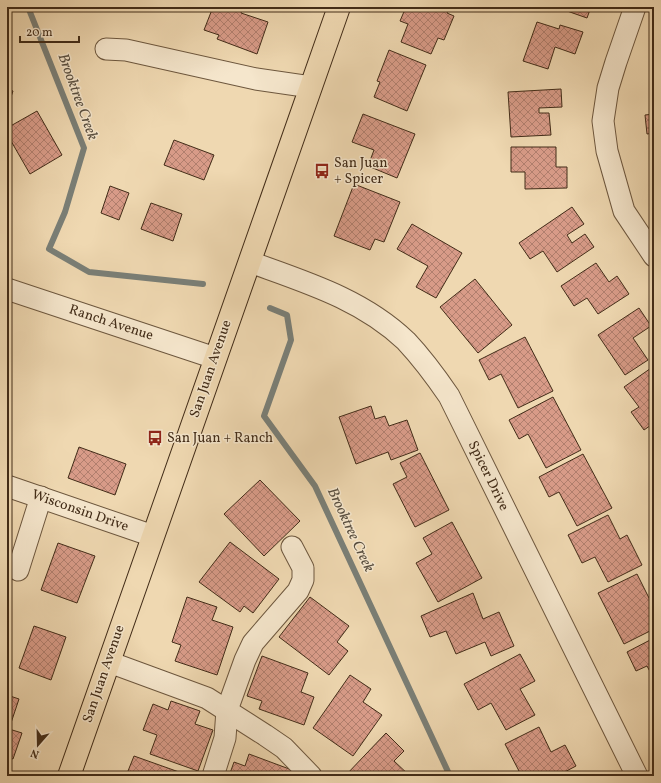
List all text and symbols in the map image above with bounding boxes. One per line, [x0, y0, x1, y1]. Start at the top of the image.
scale bar [20, 18, 79, 44]
text: 20 m [26, 25, 53, 41]
water label: Brooktree Creek [52, 51, 102, 143]
place label: San Juan + Spicer [334, 154, 388, 189]
bus stop icon: San Juan + Spicer [313, 162, 331, 180]
street label: Ranch Avenue [66, 300, 156, 346]
street label: San Juan Avenue [185, 317, 237, 420]
bus stop icon: San Juan + Ranch [146, 429, 164, 447]
place label: San Juan + Ranch [167, 429, 273, 448]
street label: Spicer Drive [463, 438, 513, 515]
water label: Brooktree Creek [321, 484, 379, 576]
street label: Wisconsin Drive [29, 486, 131, 537]
street label: San Juan Avenue [78, 622, 130, 725]
north arrow [18, 725, 58, 765]
text: N [29, 745, 41, 761]

